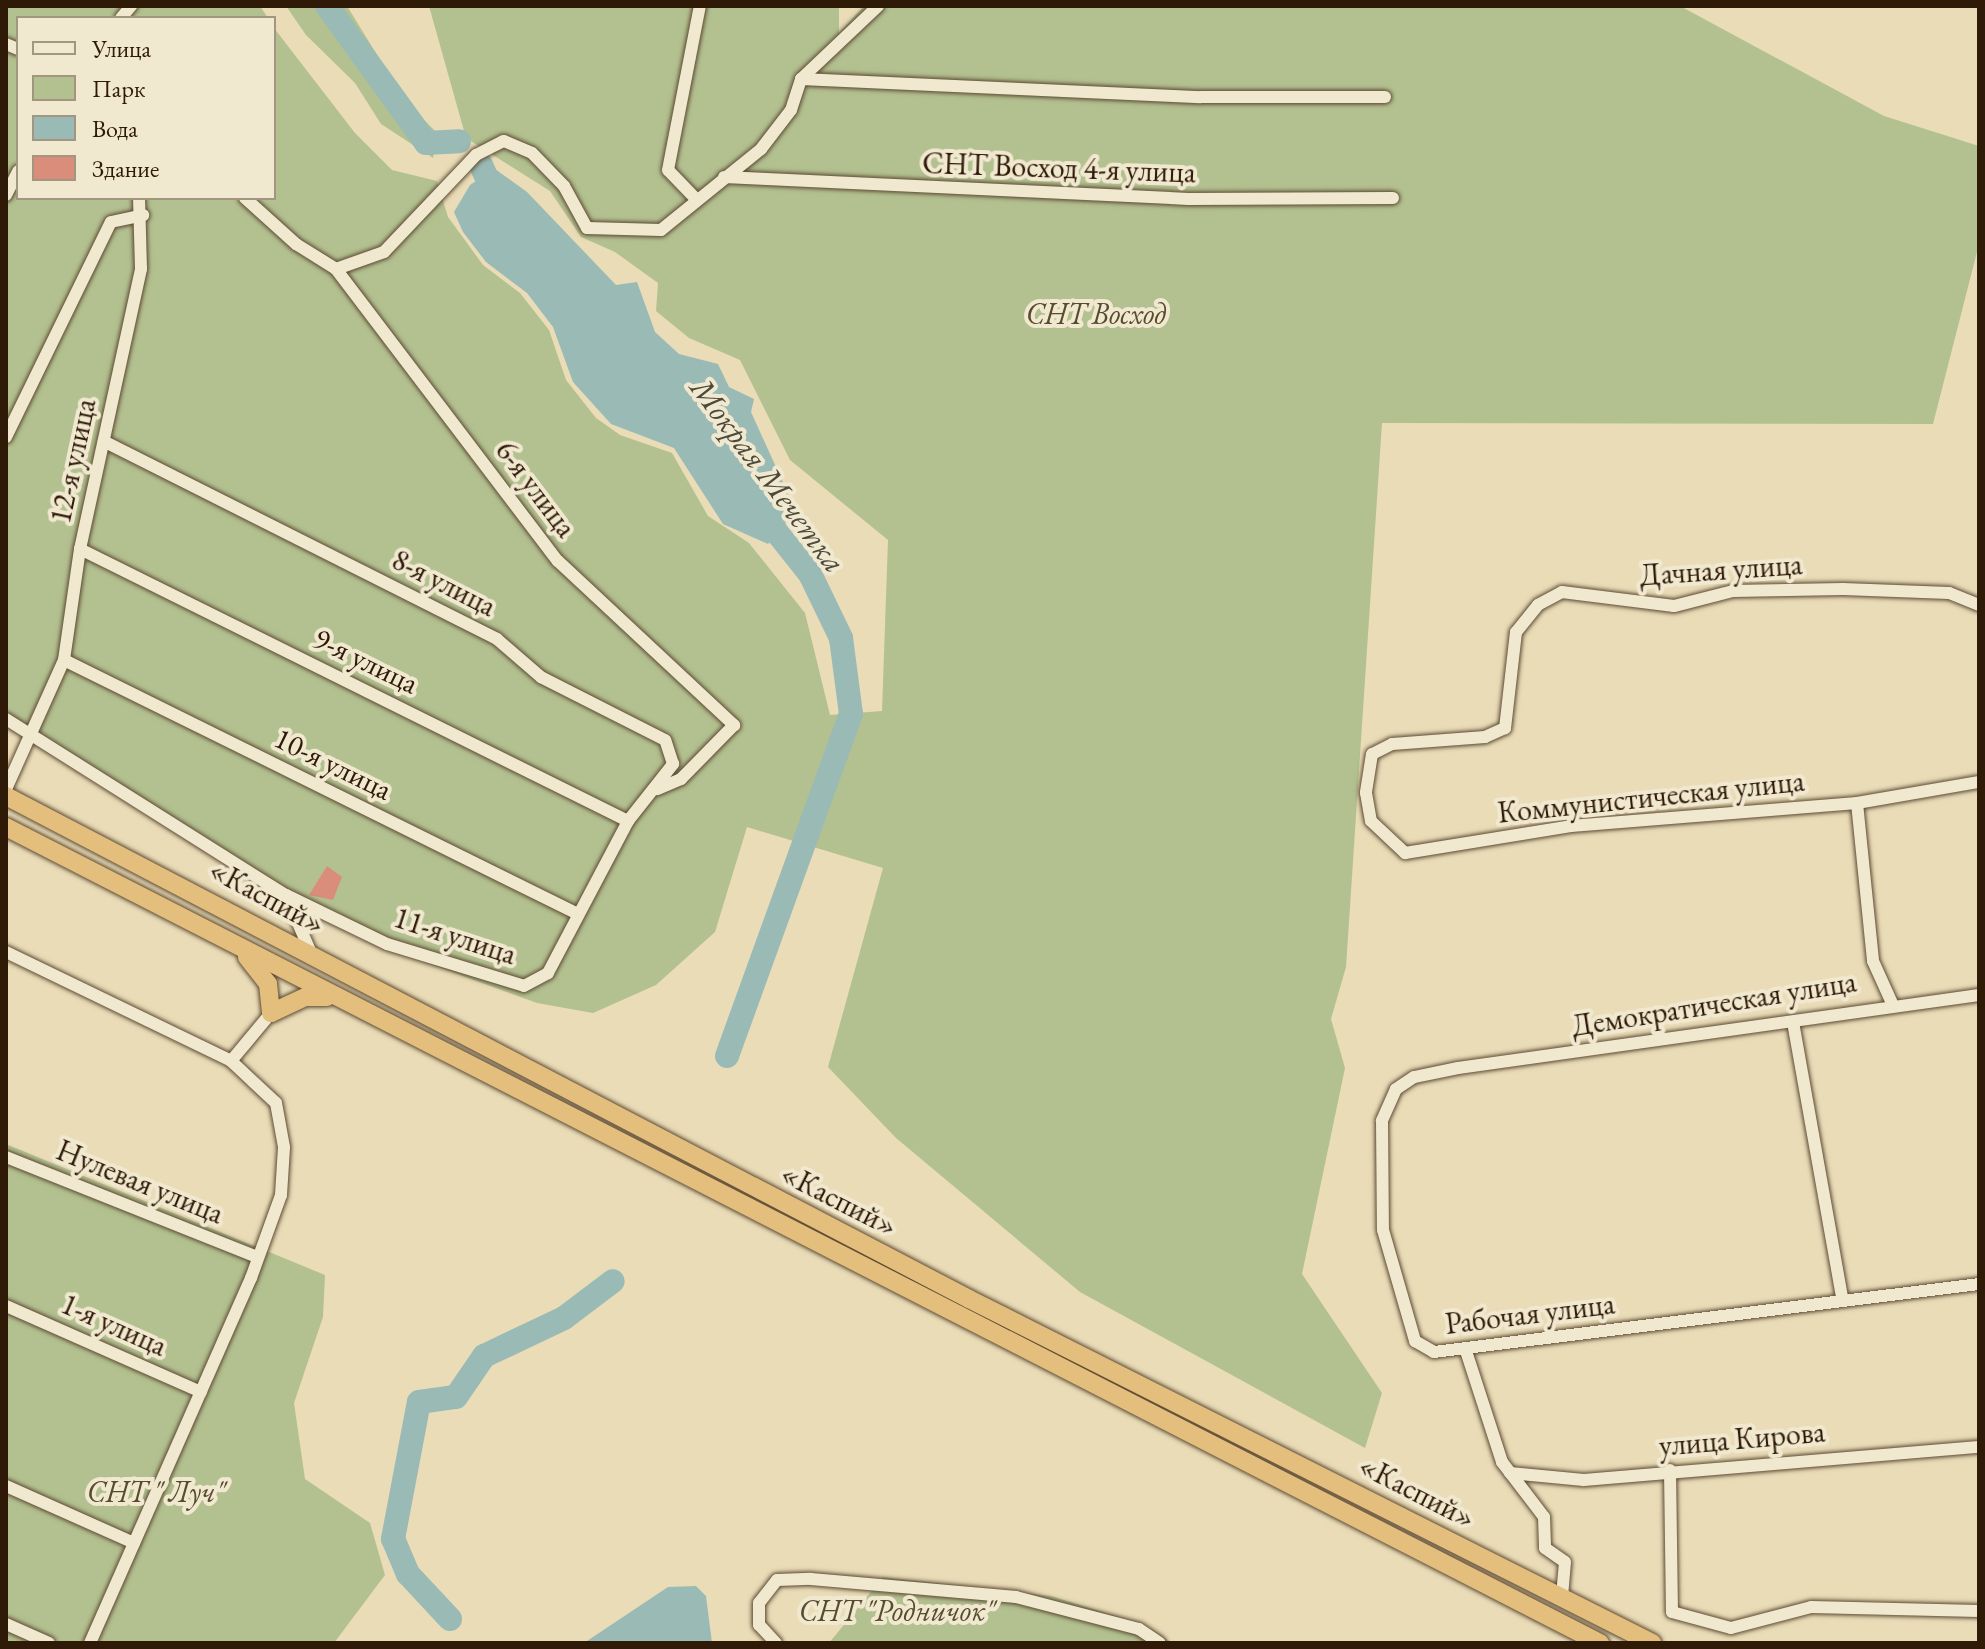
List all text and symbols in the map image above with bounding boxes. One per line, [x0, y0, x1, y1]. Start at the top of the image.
legend [16, 16, 276, 200]
text: Улица [92, 33, 151, 64]
text: Парк [92, 73, 145, 104]
text: Вода [92, 113, 138, 144]
street label: СНТ Восход 4-я улица [922, 145, 1196, 191]
text: Здание [92, 153, 159, 184]
park label: СНТ Восход [1026, 296, 1166, 332]
water label: Мокрая Мечетка [682, 370, 854, 580]
street label: 12-я улица [42, 395, 104, 527]
street label: 6-я улица [488, 433, 584, 545]
street label: 8-я улица [386, 542, 502, 624]
street label: Дачная улица [1638, 546, 1804, 594]
street label: 9-я улица [308, 620, 424, 702]
street label: 10-я улица [268, 720, 398, 808]
street label: Коммунистическая улица [1496, 763, 1806, 831]
street label: «Каспий» [203, 852, 331, 942]
street label: 11-я улица [389, 899, 521, 973]
street label: Демократическая улица [1569, 964, 1859, 1044]
street label: Нулевая улица [51, 1132, 229, 1232]
street label: «Каспий» [775, 1155, 903, 1245]
street label: 1-я улица [55, 1286, 173, 1364]
street label: Рабочая улица [1443, 1286, 1617, 1342]
street label: улица Кирова [1657, 1414, 1827, 1464]
street label: «Каспий» [1353, 1447, 1481, 1537]
park label: СНТ " Луч" [87, 1474, 225, 1510]
park label: СНТ "Родничок" [799, 1593, 995, 1629]

